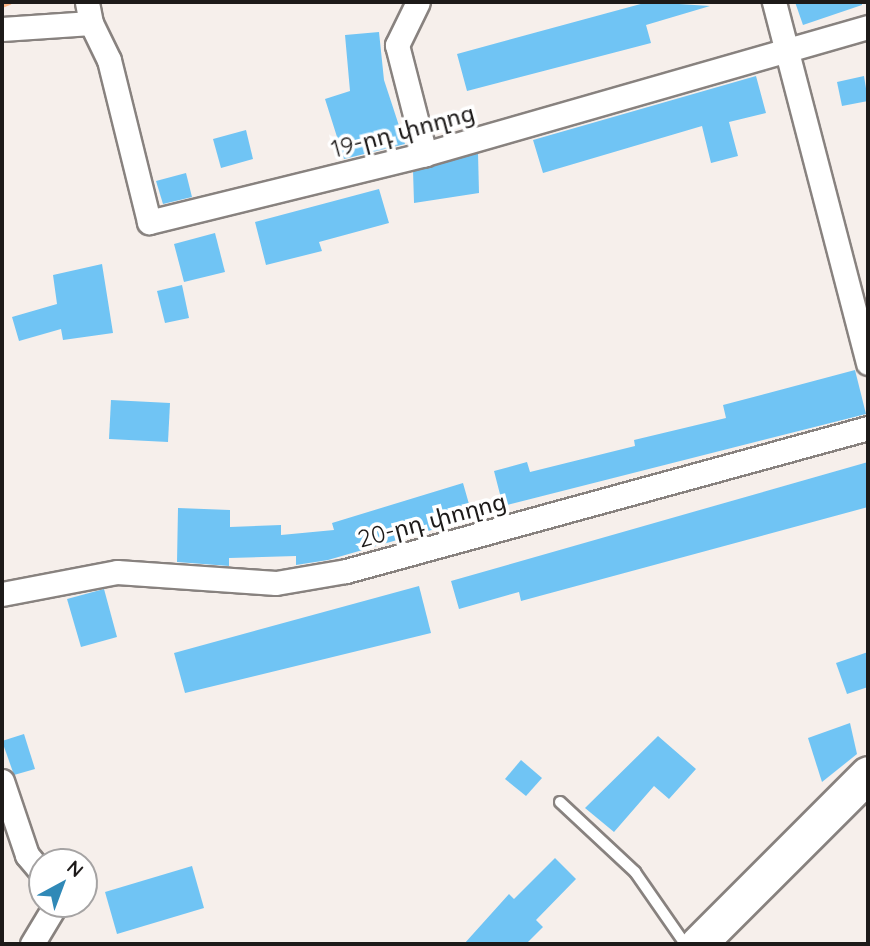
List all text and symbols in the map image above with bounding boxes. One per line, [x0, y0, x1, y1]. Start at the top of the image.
street label: 19-րդ փողոց [328, 98, 478, 164]
street label: 20-րդ փողոց [355, 486, 509, 554]
north arrow [28, 848, 98, 918]
text: N [62, 855, 89, 882]

